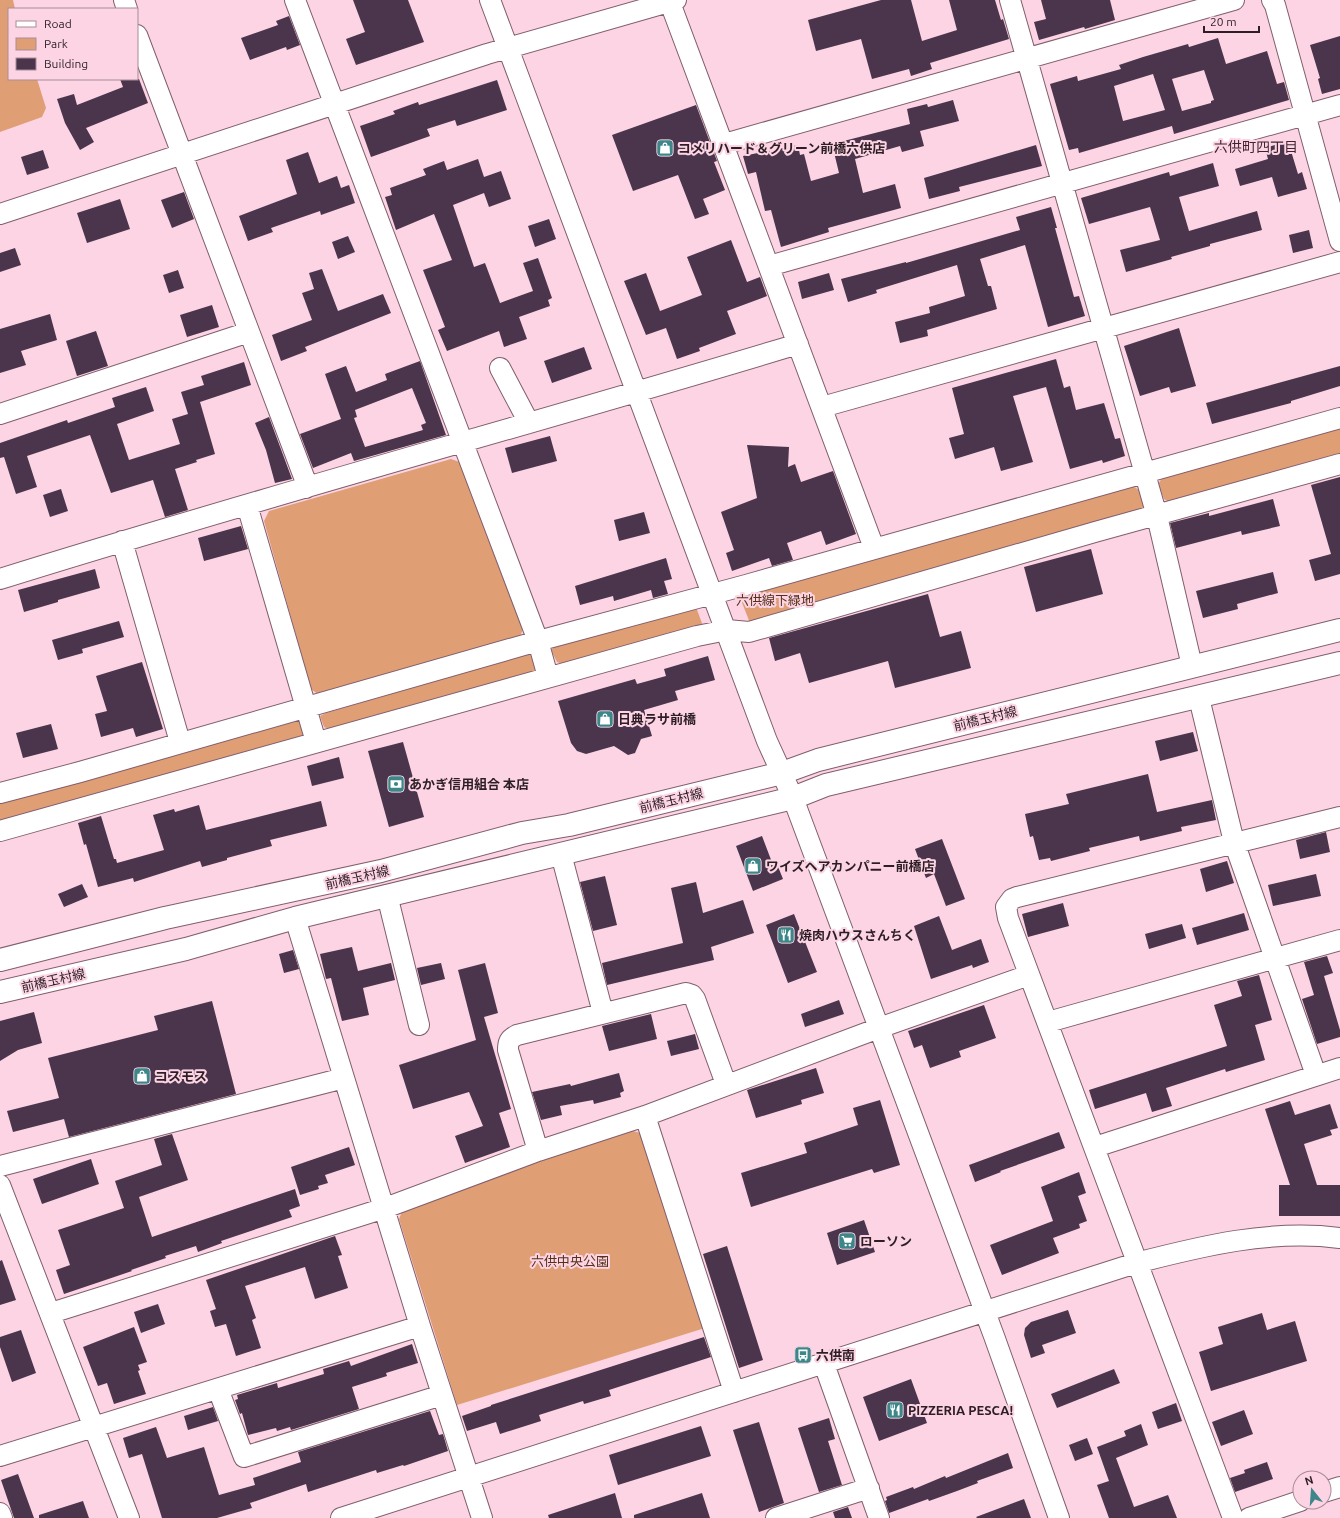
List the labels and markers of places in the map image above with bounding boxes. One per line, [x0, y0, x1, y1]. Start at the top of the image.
shop icon: コメリハード＆グリーン前橋六供店 [655, 138, 675, 158]
place label: コメリハード＆グリーン前橋六供店 [678, 141, 885, 155]
shop icon: 日典ラサ前橋 [595, 709, 615, 729]
place label: 日典ラサ前橋 [618, 712, 696, 726]
bank icon: あかぎ信用組合 本店 [386, 774, 406, 794]
place label: あかぎ信用組合 本店 [409, 777, 529, 791]
shop icon: ワイズヘアカンパニー前橋店 [743, 856, 763, 876]
place label: ワイズヘアカンパニー前橋店 [766, 859, 935, 873]
restaurant icon: 焼肉ハウスさんちく [776, 925, 796, 945]
place label: 焼肉ハウスさんちく [799, 928, 916, 942]
shop icon: コスモス [132, 1066, 152, 1086]
place label: コスモス [155, 1069, 207, 1083]
supermarket icon: ローソン [837, 1231, 857, 1251]
place label: ローソン [860, 1234, 912, 1248]
bus stop icon: 六供南 [793, 1345, 813, 1365]
place label: 六供南 [816, 1348, 855, 1362]
restaurant icon: PIZZERIA PESCA! [885, 1400, 905, 1420]
place label: PIZZERIA PESCA! [908, 1403, 1013, 1417]

